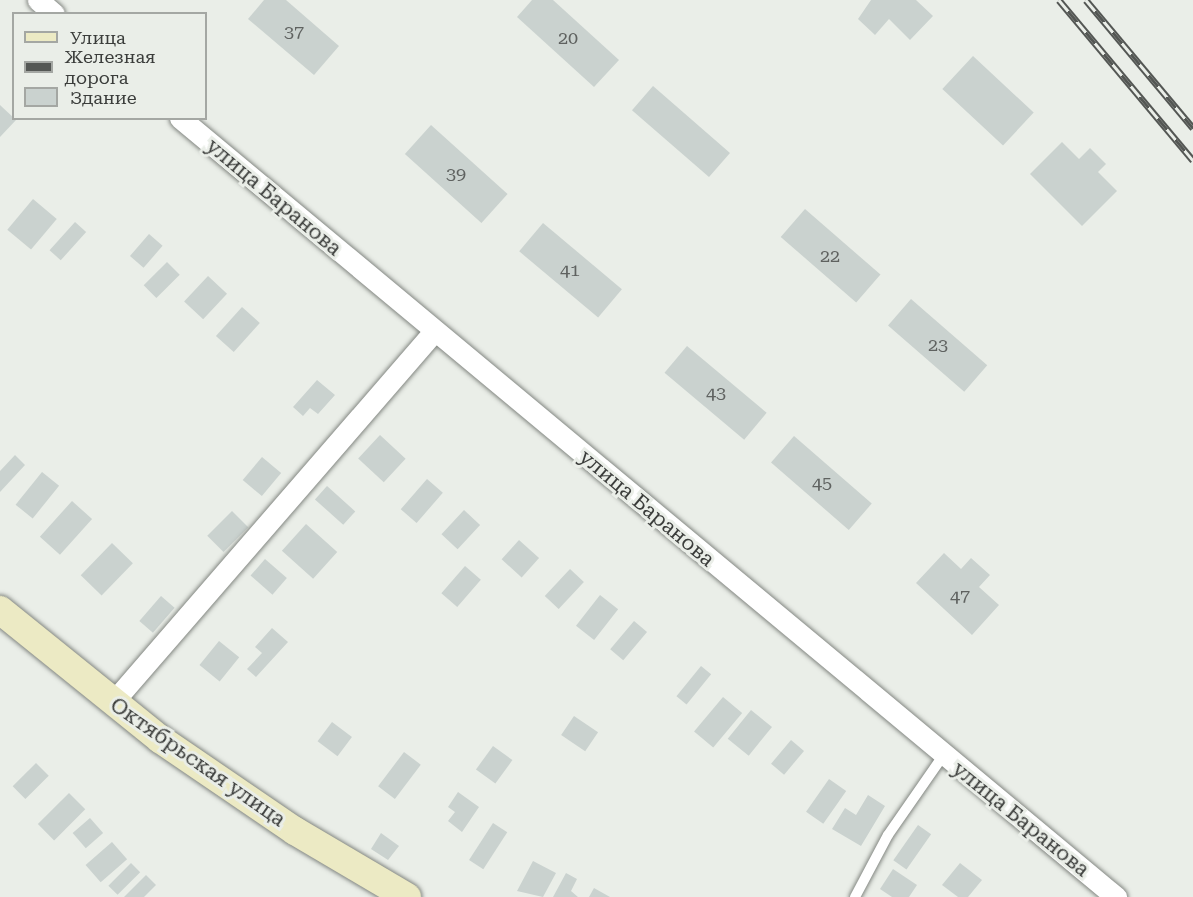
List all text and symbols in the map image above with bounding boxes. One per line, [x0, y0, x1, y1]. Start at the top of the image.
legend [12, 12, 207, 120]
house number: 37 [284, 21, 304, 43]
text: Улица [70, 27, 126, 48]
house number: 20 [558, 27, 578, 49]
text: Железная дорога [65, 46, 155, 88]
text: Здание [70, 87, 137, 108]
street label: улица Баранова [201, 133, 347, 261]
house number: 39 [446, 163, 466, 185]
house number: 22 [820, 245, 840, 267]
house number: 41 [560, 259, 580, 281]
house number: 23 [928, 334, 948, 356]
house number: 43 [706, 382, 726, 404]
street label: улица Баранова [574, 444, 720, 572]
house number: 45 [812, 472, 832, 494]
house number: 47 [950, 585, 970, 607]
street label: Октябрьская улица [105, 692, 291, 832]
street label: улица Баранова [947, 756, 1095, 882]

